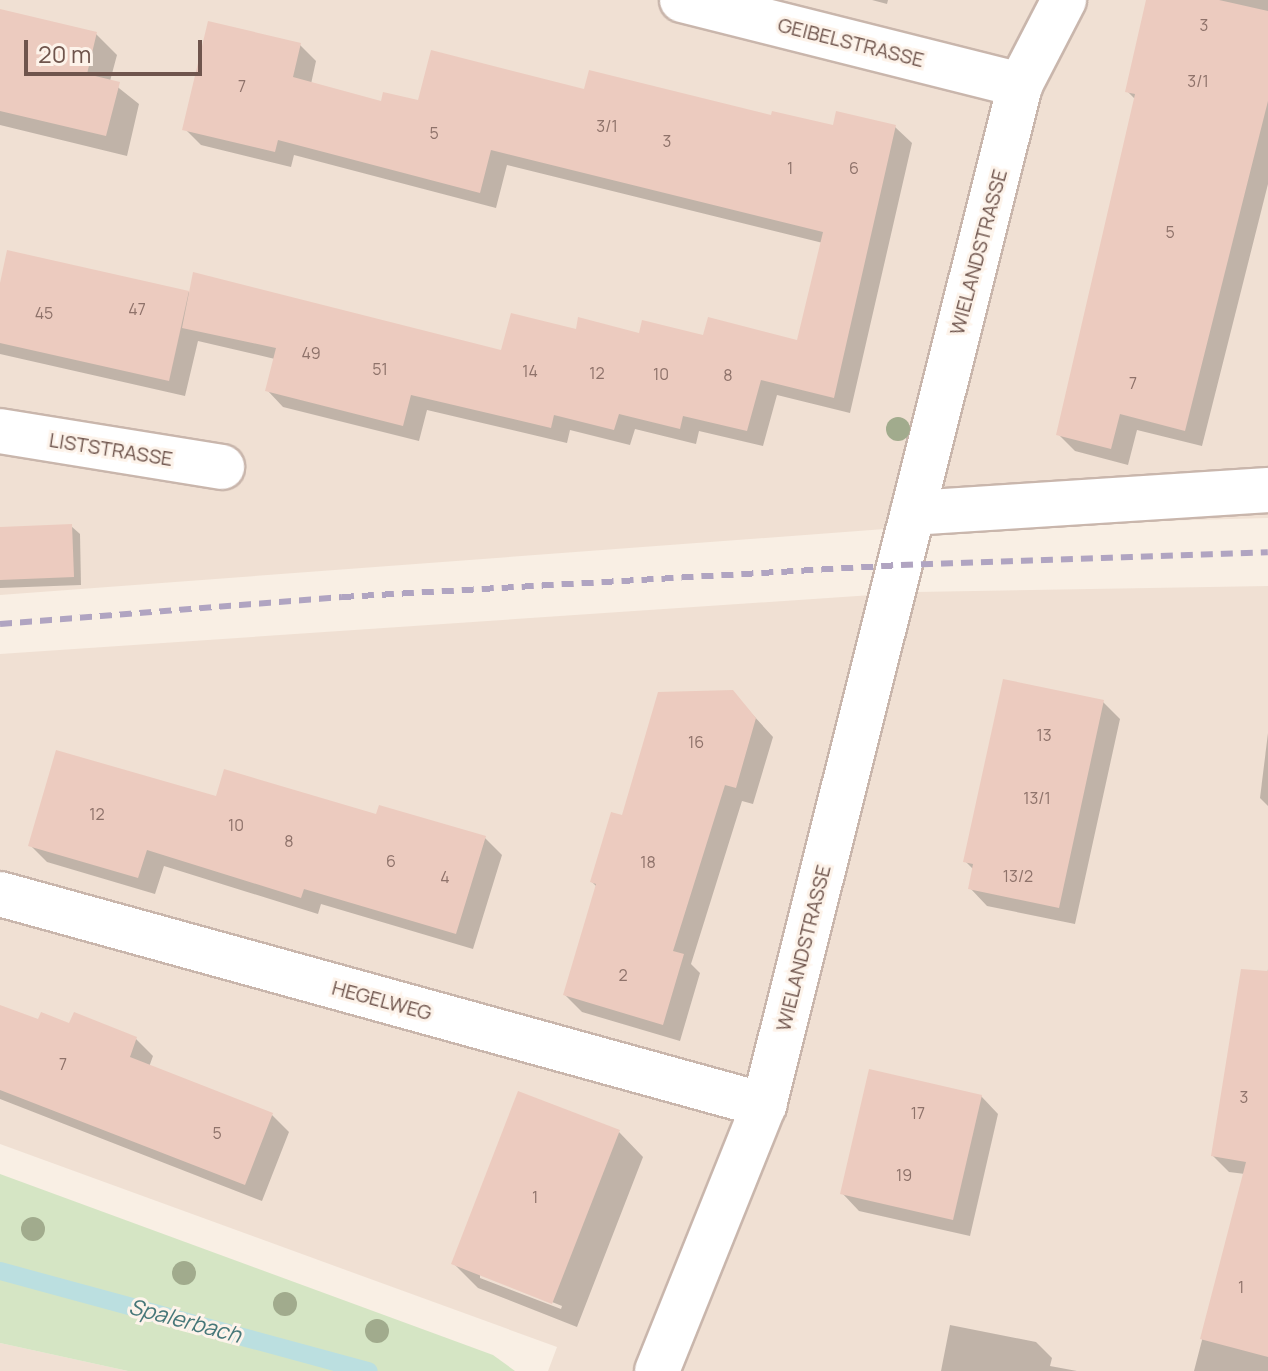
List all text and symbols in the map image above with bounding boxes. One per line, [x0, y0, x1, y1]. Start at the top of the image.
street label: GEIBELSTRASSE [776, 12, 926, 72]
house number: 3 [1200, 15, 1208, 35]
scale bar [28, 24, 206, 74]
text: 20 m [38, 37, 91, 70]
house number: 3/1 [1187, 71, 1209, 91]
house number: 7 [238, 76, 246, 96]
house number: 3/1 [596, 116, 618, 136]
house number: 5 [429, 123, 439, 143]
house number: 3 [663, 131, 671, 151]
house number: 1 [787, 158, 793, 178]
house number: 6 [849, 158, 859, 178]
street label: WIELANDSTRASSE [944, 167, 1012, 337]
house number: 5 [1165, 222, 1175, 242]
house number: 47 [128, 299, 146, 319]
house number: 45 [35, 303, 53, 323]
house number: 49 [301, 343, 321, 363]
house number: 51 [372, 359, 388, 379]
house number: 14 [522, 361, 538, 381]
house number: 12 [589, 363, 605, 383]
house number: 10 [653, 364, 669, 384]
house number: 8 [723, 365, 733, 385]
house number: 7 [1129, 373, 1137, 393]
street label: LISTSTRASSE [48, 427, 174, 471]
house number: 13 [1036, 725, 1052, 745]
house number: 16 [688, 732, 704, 752]
house number: 13/1 [1023, 788, 1051, 808]
house number: 12 [89, 804, 105, 824]
house number: 10 [228, 815, 244, 835]
house number: 8 [284, 831, 294, 851]
house number: 6 [386, 851, 396, 871]
house number: 18 [640, 852, 656, 872]
street label: WIELANDSTRASSE [771, 862, 835, 1034]
house number: 13/2 [1003, 866, 1033, 886]
house number: 4 [440, 867, 450, 887]
house number: 2 [618, 965, 628, 985]
street label: HEGELWEG [330, 975, 434, 1025]
house number: 7 [59, 1054, 67, 1074]
house number: 3 [1240, 1087, 1248, 1107]
house number: 17 [911, 1103, 925, 1123]
house number: 5 [212, 1123, 222, 1143]
house number: 19 [896, 1165, 912, 1185]
house number: 1 [532, 1187, 538, 1207]
house number: 1 [1238, 1277, 1244, 1297]
water label: Spalerbach [126, 1293, 244, 1349]

